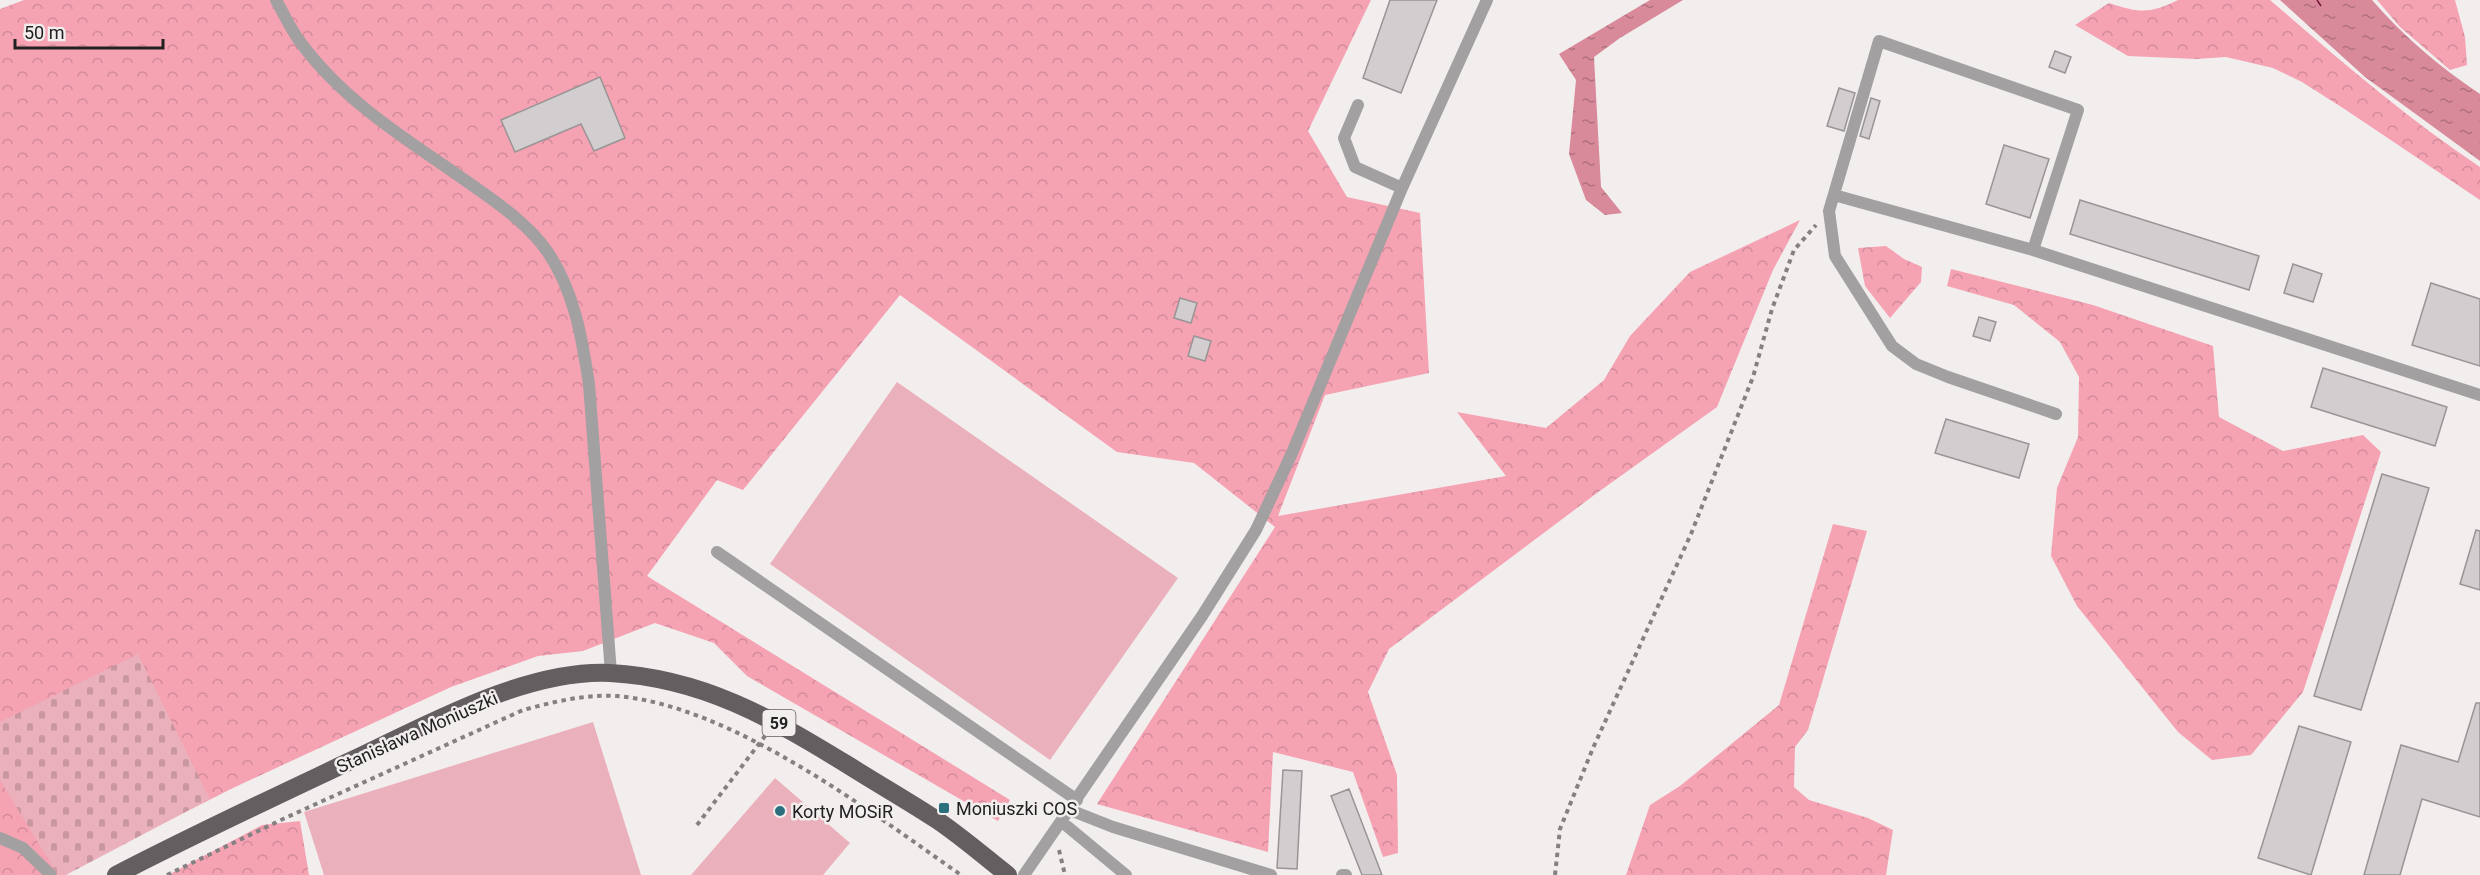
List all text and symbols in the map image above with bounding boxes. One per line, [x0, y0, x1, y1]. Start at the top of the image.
scale bar [15, 12, 164, 50]
text: 50 m [24, 22, 64, 43]
street label: Stanisława Moniuszki [333, 687, 501, 777]
road number: 59 [762, 710, 796, 736]
place label: Moniuszki COS [956, 798, 1078, 819]
place label: Korty MOSiR [792, 801, 893, 822]
marker: Moniuszki COS [937, 801, 951, 815]
marker: Korty MOSiR [773, 804, 787, 818]

